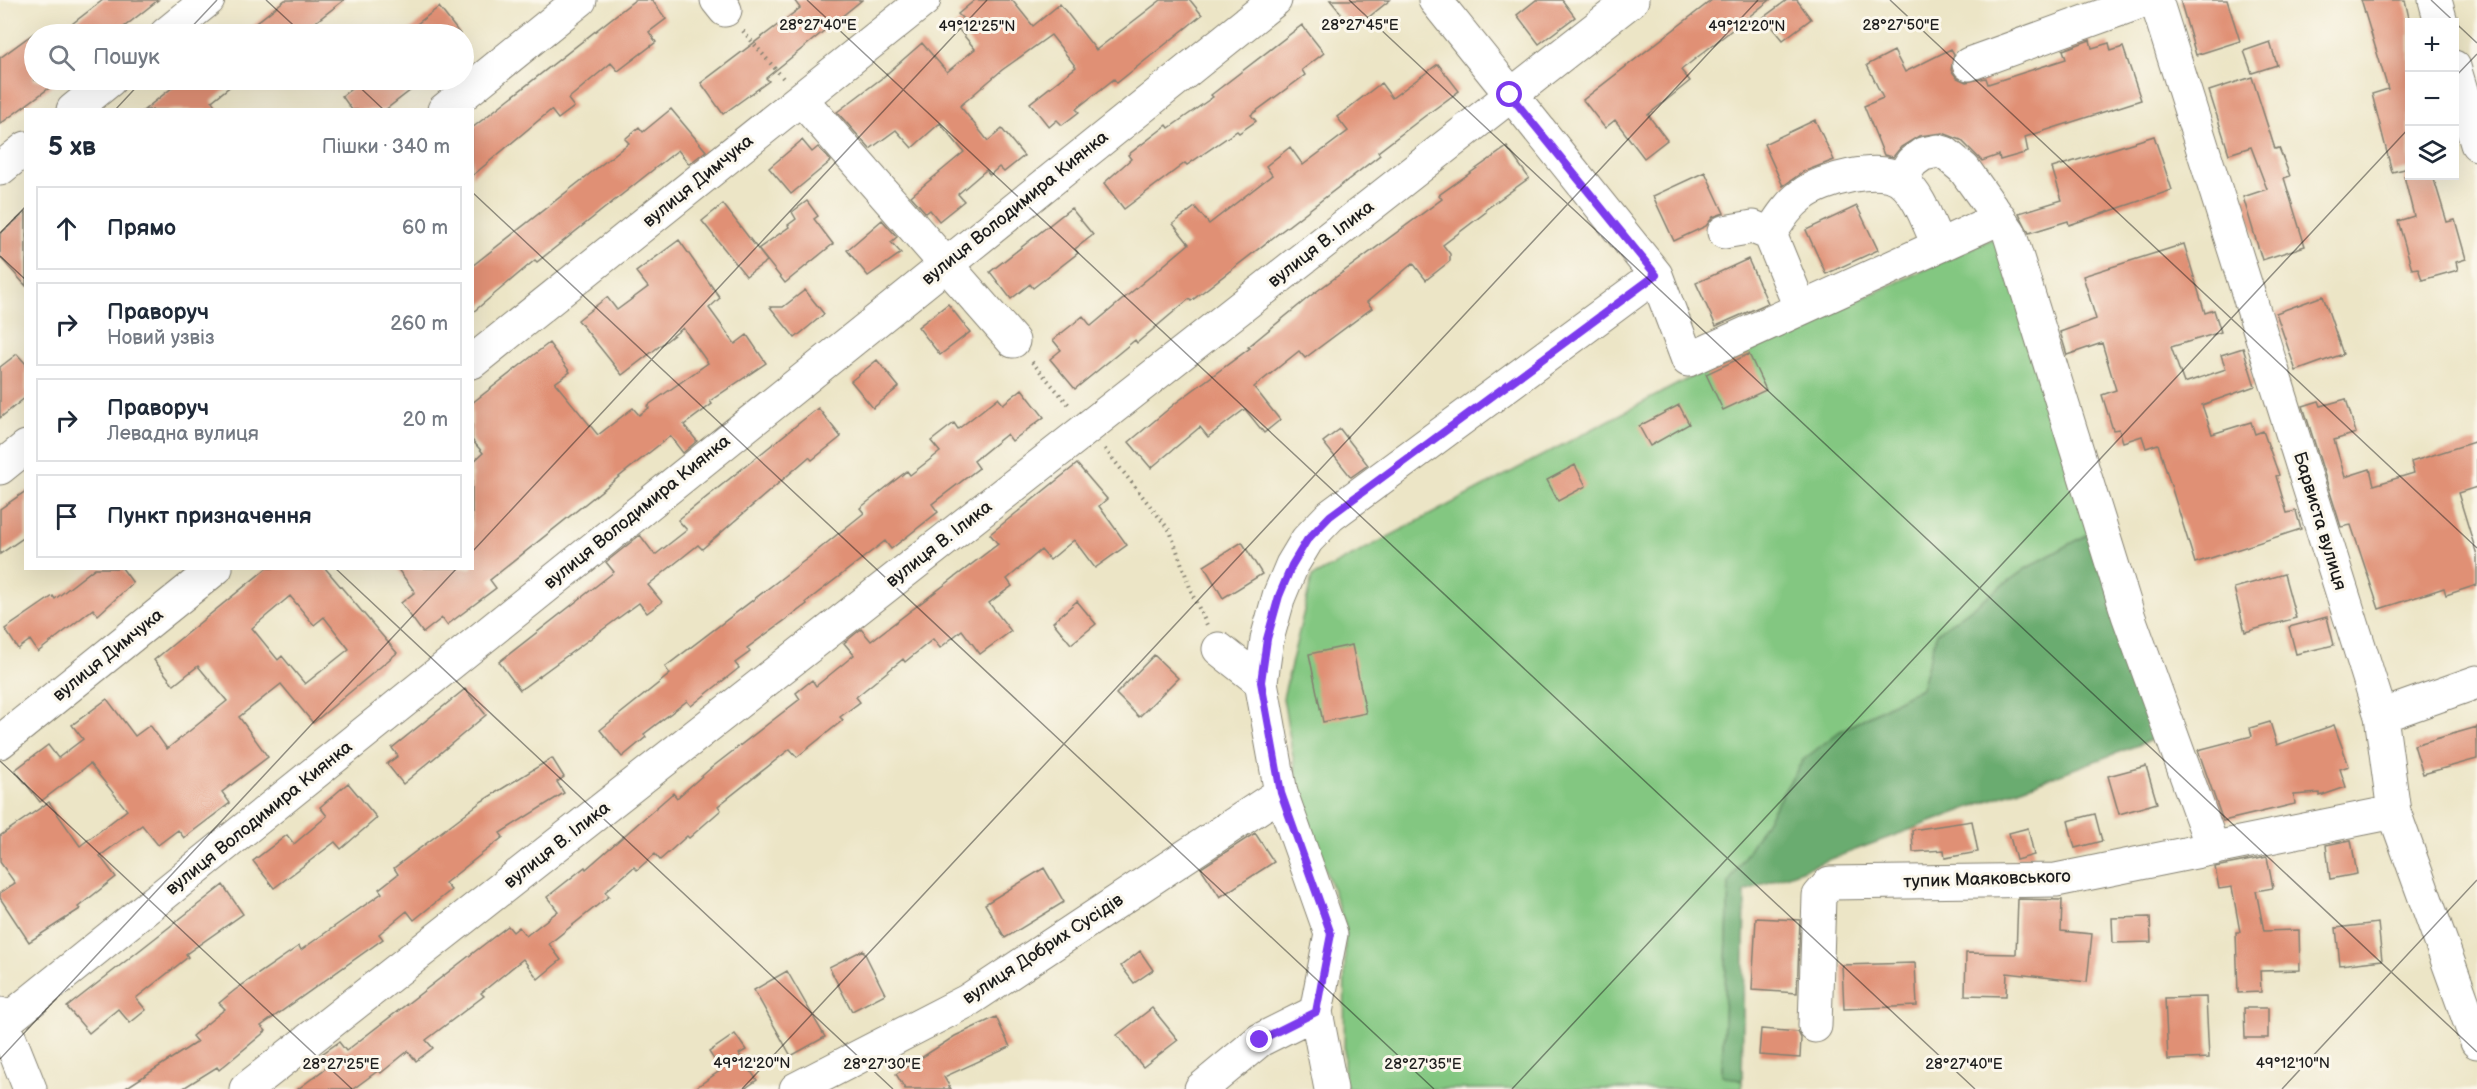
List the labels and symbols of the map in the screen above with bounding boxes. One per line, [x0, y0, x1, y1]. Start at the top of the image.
text: 28°27'40"E [779, 16, 857, 35]
text: 28°27'45"E [1321, 16, 1399, 35]
text: 28°27'50"E [1863, 16, 1940, 35]
text: 49°12'25"N [938, 17, 1016, 36]
text: 49°12'20"N [1708, 17, 1786, 36]
route start [1496, 81, 1522, 107]
street label: вулиця Володимира Киянка [918, 126, 1113, 290]
street label: вулиця Димчука [639, 130, 758, 232]
street label: вулиця В. Ілика [1264, 196, 1378, 292]
street label: вулиця Володимира Киянка [540, 430, 735, 594]
street label: Барвиста вулиця [2289, 449, 2351, 593]
street label: вулиця В. Ілика [882, 496, 996, 592]
street label: вулиця Димчука [49, 604, 168, 706]
street label: вулиця Володимира Киянка [162, 736, 357, 900]
street label: вулиця В. Ілика [500, 797, 614, 893]
street label: тупик Маяковського [1903, 866, 2071, 892]
street label: вулиця Добрих Сусідів [959, 889, 1128, 1009]
route end [1246, 1026, 1272, 1052]
text: 49°12'20"N [713, 1054, 791, 1073]
text: 49°12'10"N [2256, 1054, 2330, 1073]
text: 28°27'25"E [302, 1055, 380, 1074]
text: 28°27'30"E [843, 1055, 921, 1074]
text: 28°27'35"E [1384, 1055, 1462, 1074]
text: 28°27'40"E [1925, 1055, 2003, 1074]

